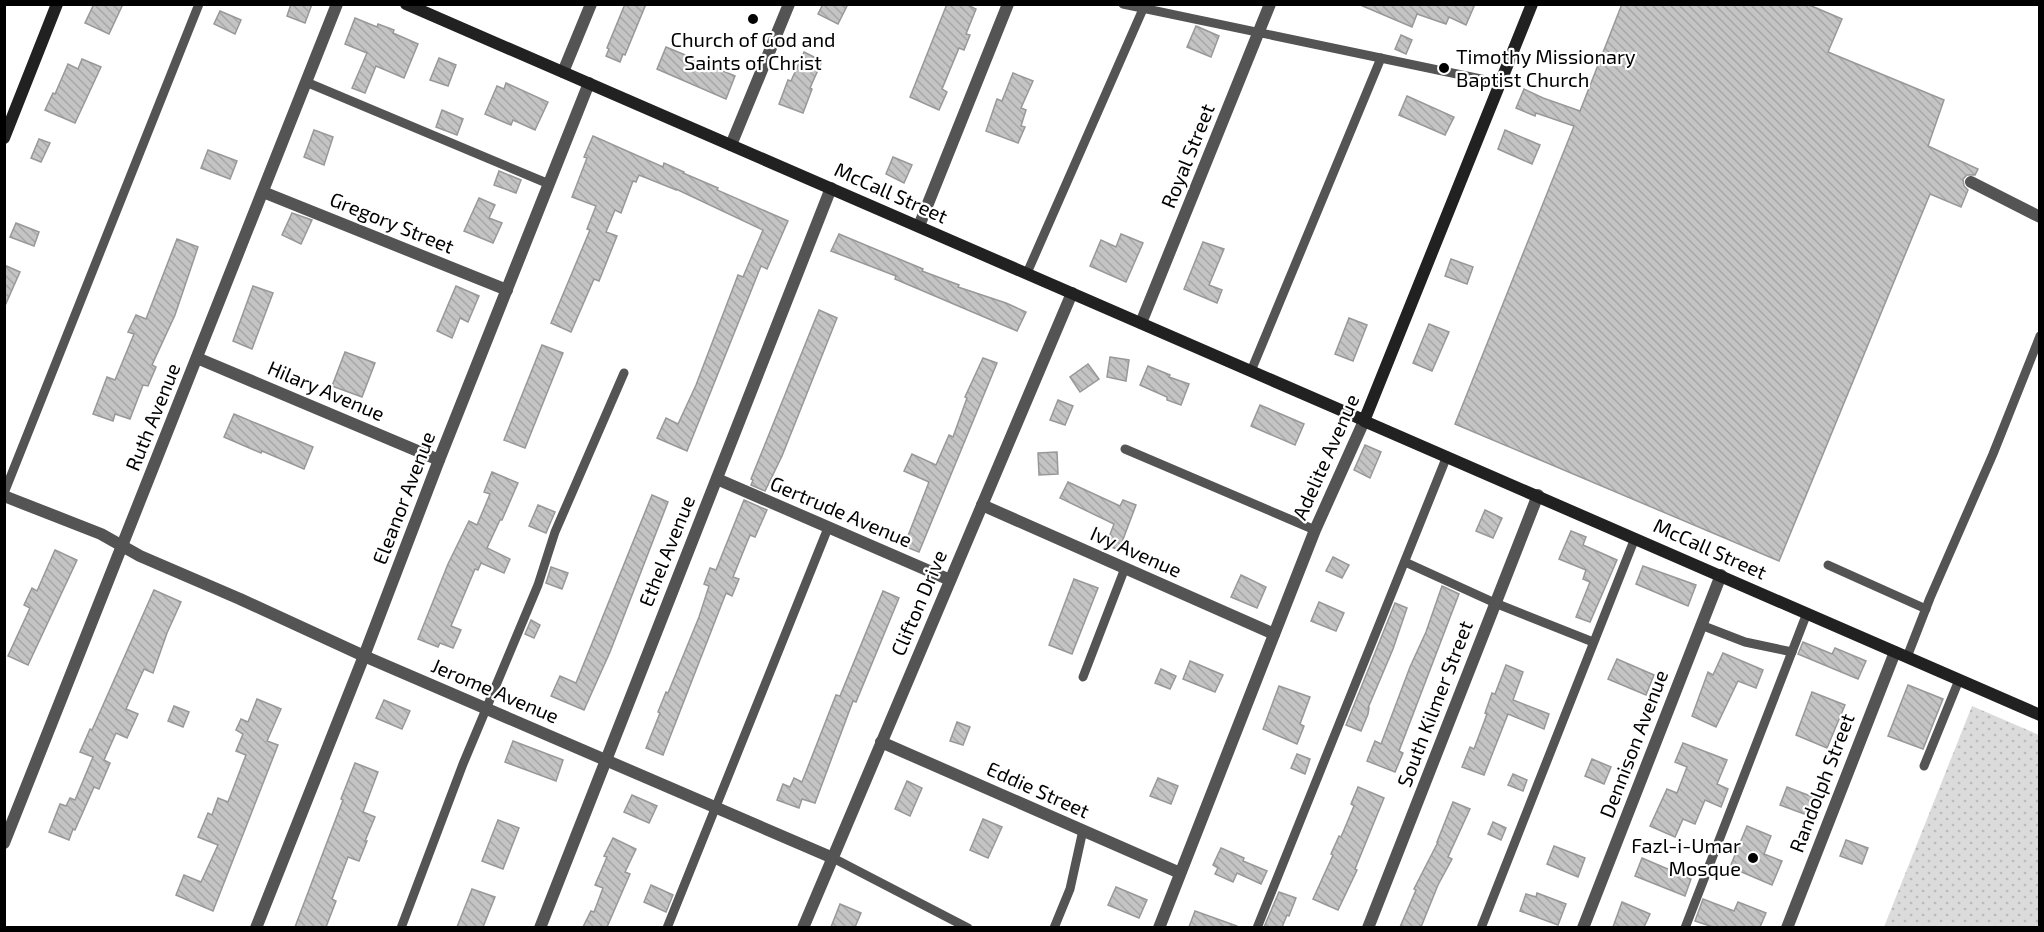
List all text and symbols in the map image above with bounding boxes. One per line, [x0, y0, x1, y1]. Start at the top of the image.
marker: Church of God and Saints of Christ [746, 12, 760, 26]
place label: Church of God and Saints of Christ [671, 27, 835, 74]
place label: Timothy Missionary Baptist Church [1456, 44, 1636, 91]
marker: Timothy Missionary Baptist Church [1437, 61, 1451, 75]
street label: Royal Street [1155, 100, 1219, 211]
street label: McCall Street [831, 156, 952, 228]
street label: Gregory Street [327, 186, 458, 258]
street label: Hilary Avenue [264, 355, 388, 425]
street label: Ruth Avenue [120, 359, 185, 474]
street label: Adelite Avenue [1287, 390, 1363, 523]
street label: Eleanor Avenue [367, 428, 439, 568]
street label: Gertrude Avenue [767, 470, 916, 552]
street label: Ethel Avenue [633, 492, 699, 610]
street label: McCall Street [1650, 512, 1771, 584]
street label: Ivy Avenue [1087, 520, 1186, 582]
street label: Clifton Drive [885, 546, 951, 659]
street label: South Kilmer Street [1391, 617, 1477, 790]
street label: Jerome Avenue [428, 652, 563, 728]
street label: Dennison Avenue [1594, 666, 1672, 821]
street label: Randolph Street [1784, 709, 1859, 856]
street label: Eddie Street [983, 756, 1094, 823]
place label: Fazl-i-Umar Mosque [1631, 833, 1741, 880]
marker: Fazl-i-Umar Mosque [1746, 851, 1760, 865]

